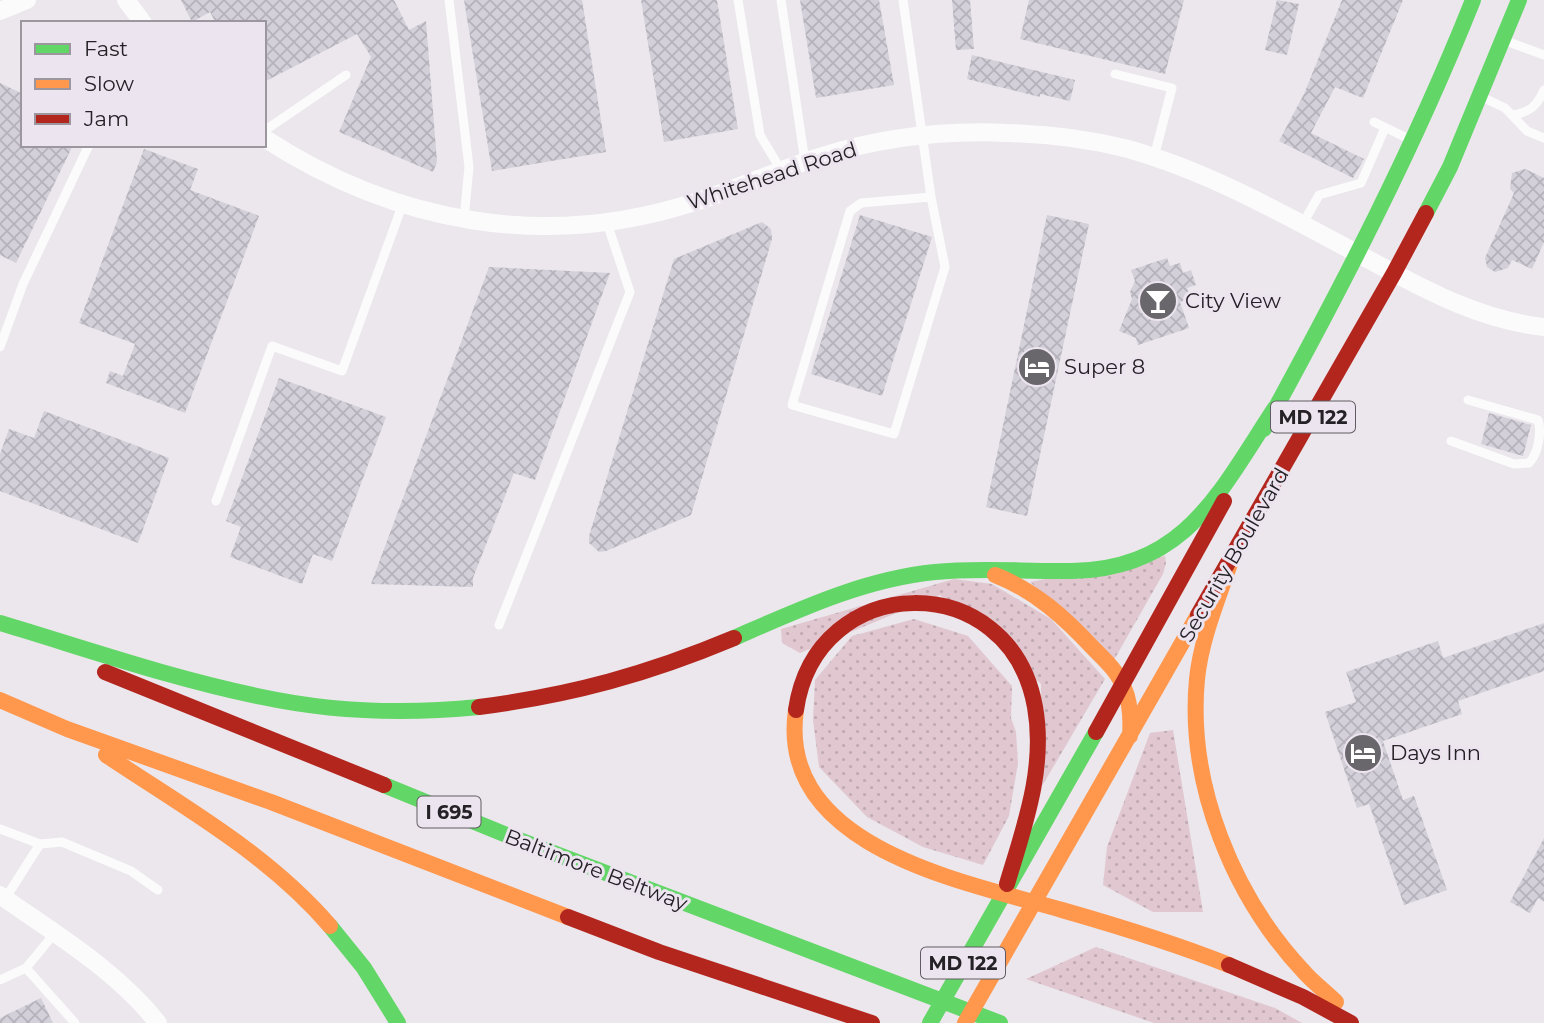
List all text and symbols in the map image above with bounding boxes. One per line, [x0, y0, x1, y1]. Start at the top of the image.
legend [21, 21, 266, 147]
text: Fast [84, 36, 128, 61]
text: Slow [84, 71, 134, 96]
text: Jam [83, 106, 129, 131]
street label: Whitehead Road [684, 136, 860, 215]
bar icon: City View [1137, 280, 1179, 322]
place label: City View [1185, 288, 1281, 313]
hotel icon: Super 8 [1016, 346, 1058, 388]
place label: Super 8 [1064, 354, 1145, 379]
road number: MD 122 [1271, 402, 1355, 432]
street label: Security Boulevard [1174, 463, 1294, 646]
hotel icon: Days Inn [1342, 732, 1384, 774]
place label: Days Inn [1390, 740, 1481, 765]
road number: I 695 [418, 796, 480, 828]
street label: Baltimore Beltway [501, 823, 691, 916]
road number: MD 122 [921, 948, 1005, 979]

